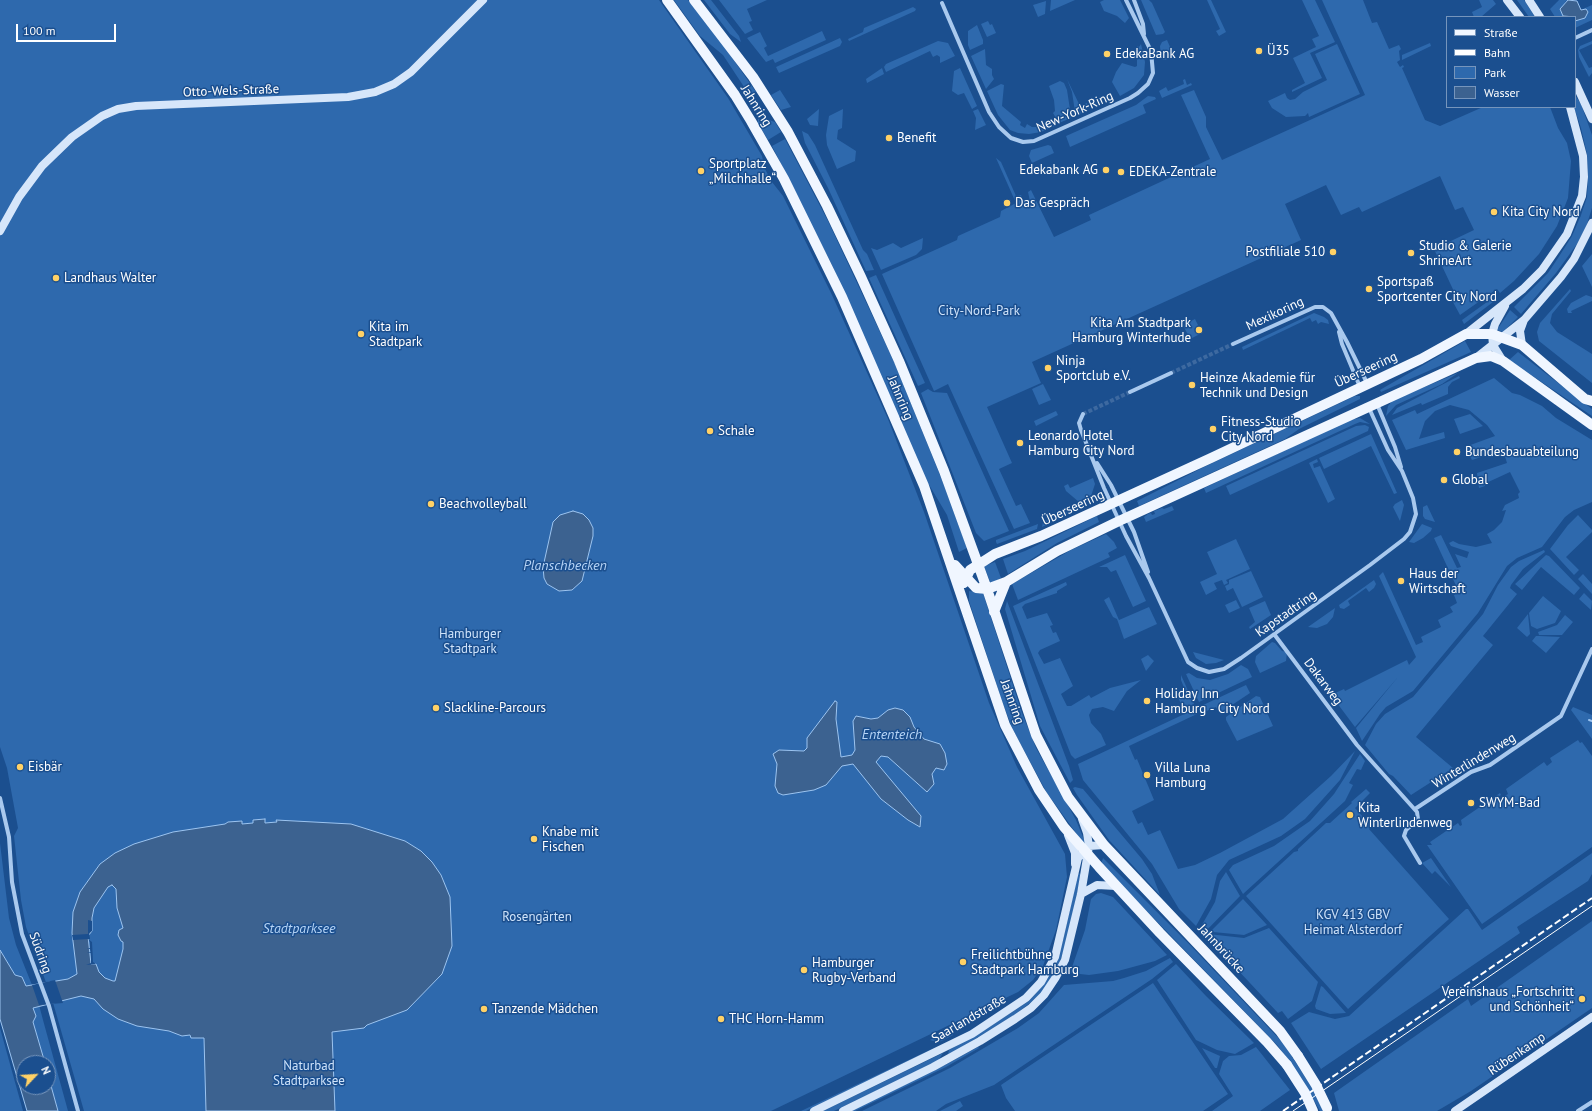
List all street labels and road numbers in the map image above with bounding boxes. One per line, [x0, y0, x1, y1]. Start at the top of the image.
street label: Otto-Wels-Straße [183, 82, 279, 100]
street label: Jahnring [737, 82, 775, 130]
street label: New-York-Ring [1034, 88, 1116, 136]
street label: Mexikoring [1244, 294, 1306, 334]
street label: Überseering [1332, 349, 1400, 391]
street label: Jahnring [884, 374, 916, 422]
street label: Überseering [1039, 487, 1107, 529]
street label: Kapstadtring [1253, 587, 1319, 641]
street label: Dakarweg [1300, 655, 1346, 709]
street label: Jahnring [997, 678, 1027, 726]
street label: Winterlindenweg [1429, 730, 1519, 792]
street label: Jahnbrücke [1194, 921, 1248, 977]
street label: Südring [25, 930, 55, 976]
street label: Saarlandstraße [929, 991, 1009, 1047]
street label: Rübenkamp [1485, 1029, 1549, 1079]

